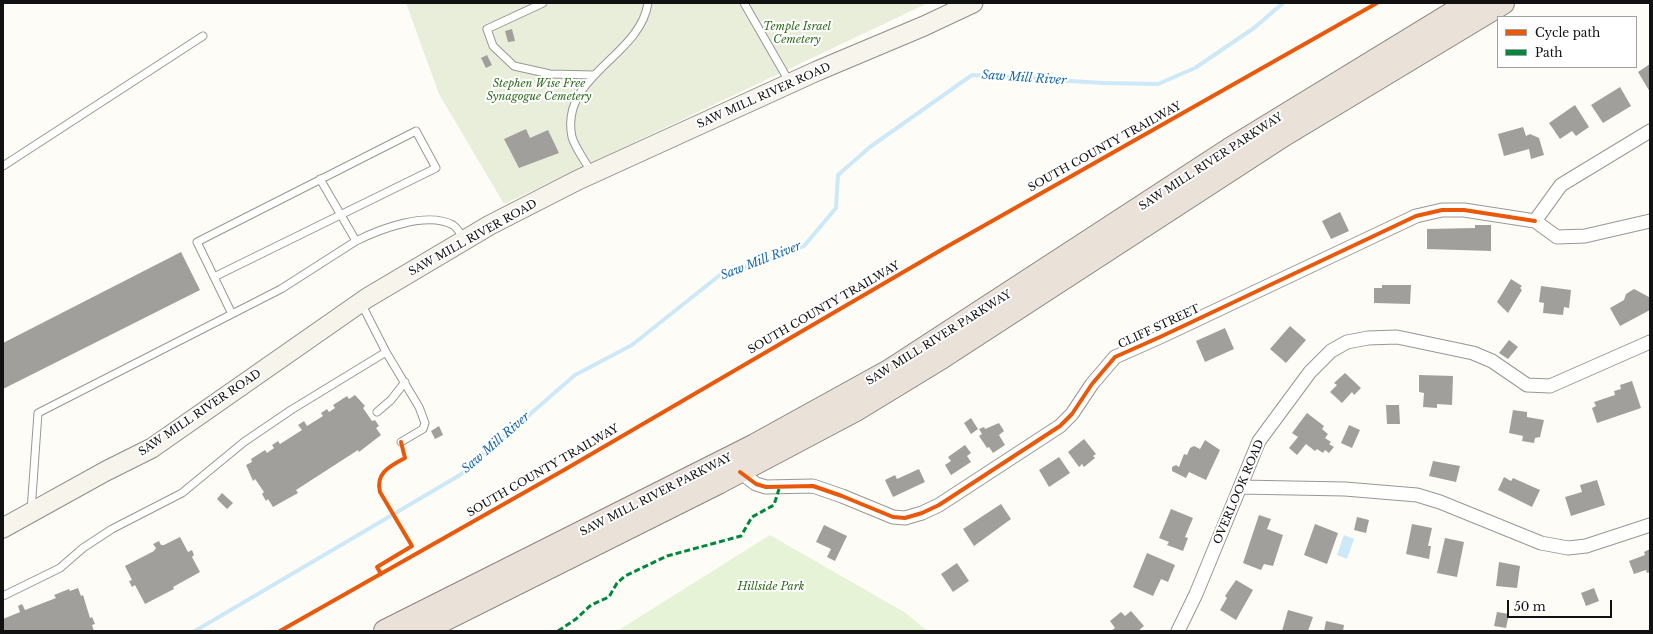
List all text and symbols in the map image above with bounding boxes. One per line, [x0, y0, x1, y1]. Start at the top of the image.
legend [1497, 16, 1637, 68]
park label: Temple Israel Cemetery [763, 20, 831, 46]
text: Cycle path [1535, 25, 1600, 40]
text: Path [1535, 45, 1563, 60]
street label: SAW MILL RIVER ROAD [695, 61, 833, 131]
water label: Saw Mill River [981, 68, 1067, 88]
park label: Stephen Wise Free Synagogue Cemetery [487, 77, 591, 103]
street label: SOUTH COUNTY TRAILWAY [1026, 99, 1184, 195]
street label: SAW MILL RIVER PARKWAY [1137, 111, 1285, 213]
street label: SAW MILL RIVER ROAD [406, 197, 540, 279]
water label: Saw Mill River [719, 239, 803, 283]
street label: SOUTH COUNTY TRAILWAY [746, 259, 902, 357]
street label: SAW MILL RIVER PARKWAY [864, 288, 1014, 388]
street label: CLIFF STREET [1116, 302, 1202, 352]
street label: SAW MILL RIVER ROAD [136, 367, 264, 459]
water label: Saw Mill River [459, 410, 533, 476]
street label: SOUTH COUNTY TRAILWAY [465, 422, 621, 520]
street label: OVERLOOK ROAD [1211, 438, 1267, 546]
street label: SAW MILL RIVER PARKWAY [578, 451, 734, 539]
park label: Hillside Park [738, 580, 804, 594]
scale bar [1509, 592, 1614, 618]
text: 50 m [1514, 599, 1546, 614]

